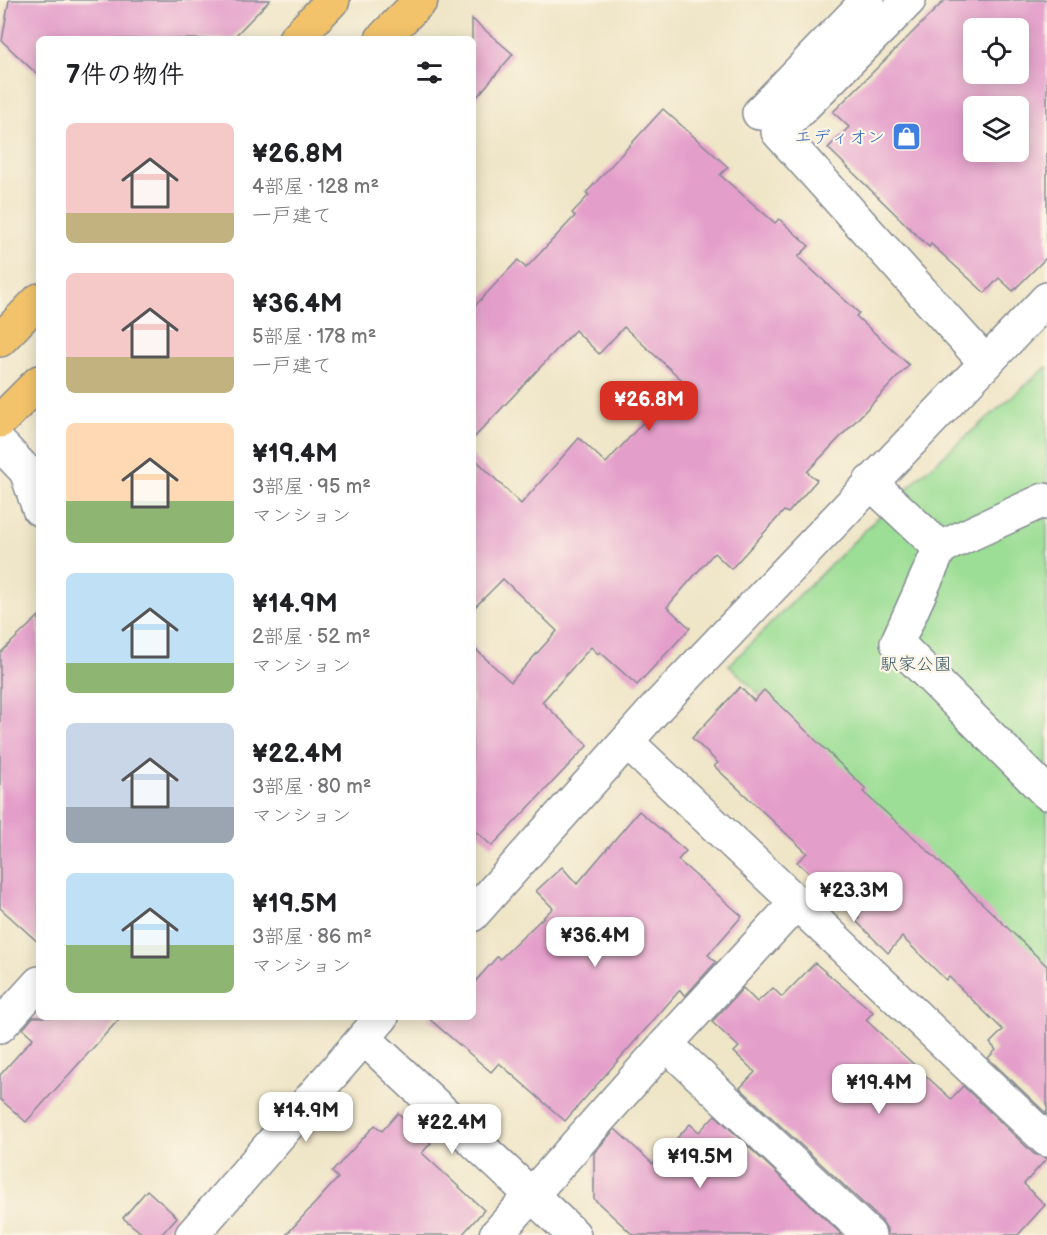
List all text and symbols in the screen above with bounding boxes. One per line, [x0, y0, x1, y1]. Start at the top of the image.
map controls [963, 18, 1029, 162]
button: locate [963, 18, 1029, 84]
icon: filters [413, 56, 446, 89]
text: 7件の物件 [66, 60, 184, 91]
button: layers [963, 96, 1029, 162]
shop icon: エディオン [890, 121, 922, 153]
place label: エディオン [794, 127, 885, 148]
text: ¥26.8M [252, 139, 343, 170]
icon: home [114, 147, 186, 219]
text: 4部屋 · 128 m² [252, 175, 379, 199]
text: 一戸建て [252, 204, 332, 228]
text: ¥36.4M [252, 289, 342, 320]
icon: home [114, 297, 186, 369]
text: 5部屋 · 178 m² [252, 325, 376, 349]
text: 一戸建て [252, 354, 332, 378]
pin: ¥26.8M [600, 381, 698, 432]
text: ¥26.8M [614, 388, 684, 412]
text: ¥19.4M [252, 439, 338, 470]
icon: home [114, 447, 186, 519]
text: 3部屋 · 95 m² [252, 475, 371, 499]
text: マンション [252, 504, 351, 528]
text: ¥14.9M [252, 589, 338, 620]
icon: home [114, 597, 186, 669]
text: 2部屋 · 52 m² [252, 625, 371, 649]
text: マンション [252, 654, 351, 678]
park label: 駅家公園 [880, 654, 952, 675]
text: ¥22.4M [252, 739, 343, 770]
icon: home [114, 747, 186, 819]
text: 3部屋 · 80 m² [252, 775, 371, 799]
text: マンション [252, 804, 351, 828]
pin: ¥23.3M [805, 872, 903, 923]
text: ¥23.3M [820, 879, 888, 903]
text: ¥19.5M [252, 889, 337, 920]
icon: home [114, 897, 186, 969]
pin: ¥36.4M [546, 917, 644, 968]
text: ¥36.4M [560, 924, 630, 948]
text: 3部屋 · 86 m² [252, 925, 372, 949]
text: マンション [252, 954, 351, 978]
pin: ¥19.4M [830, 1064, 928, 1115]
text: ¥19.4M [846, 1071, 912, 1095]
pin: ¥14.9M [257, 1092, 355, 1143]
text: ¥14.9M [273, 1099, 339, 1123]
pin: ¥22.4M [403, 1104, 501, 1155]
text: ¥22.4M [417, 1111, 487, 1135]
pin: ¥19.5M [651, 1138, 749, 1189]
text: ¥19.5M [667, 1145, 733, 1169]

